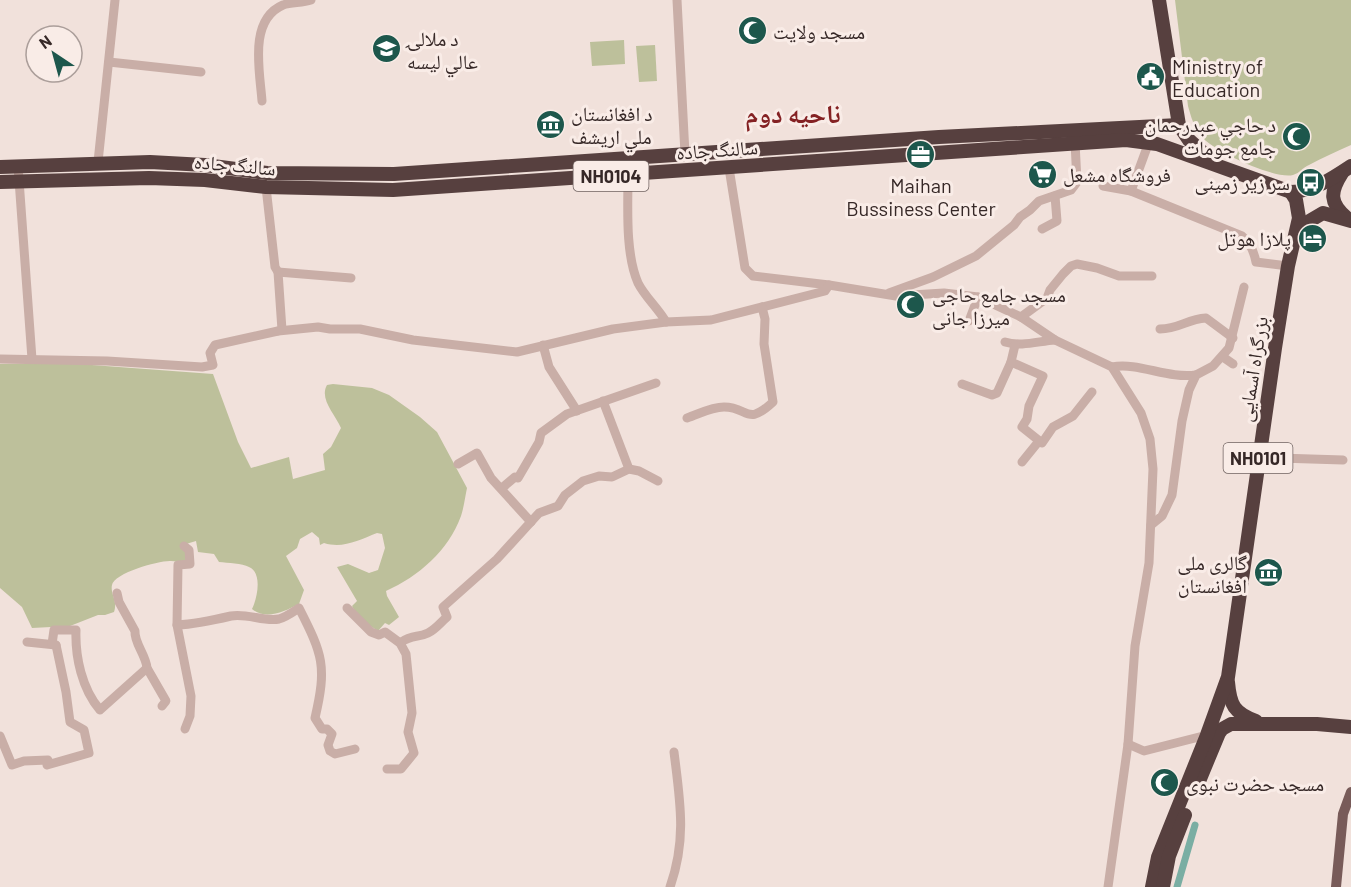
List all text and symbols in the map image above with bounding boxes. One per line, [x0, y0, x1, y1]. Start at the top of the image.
mosque icon: مسجد ولایت [736, 15, 768, 47]
place label: مسجد ولایت [773, 19, 865, 43]
north arrow [24, 24, 84, 84]
place label: د ملالۍ عالي لیسه [405, 26, 478, 78]
text: N [35, 31, 55, 52]
school or university icon: د ملالۍ عالي لیسه [370, 33, 402, 65]
place label: Ministry of Education [1172, 54, 1263, 101]
public building icon: Ministry of Education [1135, 61, 1167, 93]
district label: ناحیه دوم [745, 97, 841, 132]
place label: د افغانستان ملي اریشف [571, 101, 653, 153]
museum icon: د افغانستان ملي اریشف [534, 109, 566, 141]
place label: د حاجي عبدرحمان جامع جومات [1145, 112, 1276, 161]
mosque icon: د حاجي عبدرحمان جامع جومات [1281, 120, 1313, 152]
street label: سالنگ جاده [675, 134, 759, 164]
office icon: Maihan Bussiness Center [905, 138, 937, 170]
street label: سالنگ جاده [193, 148, 277, 180]
supermarket icon: فروشگاه مشعل [1026, 158, 1058, 190]
road number: NH0104 [574, 161, 648, 191]
place label: فروشگاه مشعل [1063, 162, 1171, 187]
bus stop icon: سر زیر زمینی [1295, 166, 1327, 198]
place label: سر زیر زمینی [1194, 170, 1290, 195]
place label: Maihan Bussiness Center [846, 173, 996, 220]
hotel icon: پلازا هوتل [1296, 222, 1328, 254]
place label: پلازا هوتل [1217, 226, 1291, 251]
place label: مسجد جامع حاجی میرزا جانی [932, 282, 1066, 330]
mosque icon: مسجد جامع حاجی میرزا جانی [895, 289, 927, 321]
street label: بزرگراه آسمایی [1232, 315, 1273, 424]
road number: NH0101 [1224, 443, 1292, 473]
place label: گالری ملی افغانستان [1177, 550, 1247, 598]
museum icon: گالری ملی افغانستان [1252, 557, 1284, 589]
mosque icon: مسجد حضرت نبوی [1149, 767, 1181, 799]
place label: مسجد حضرت نبوی [1186, 771, 1324, 796]

